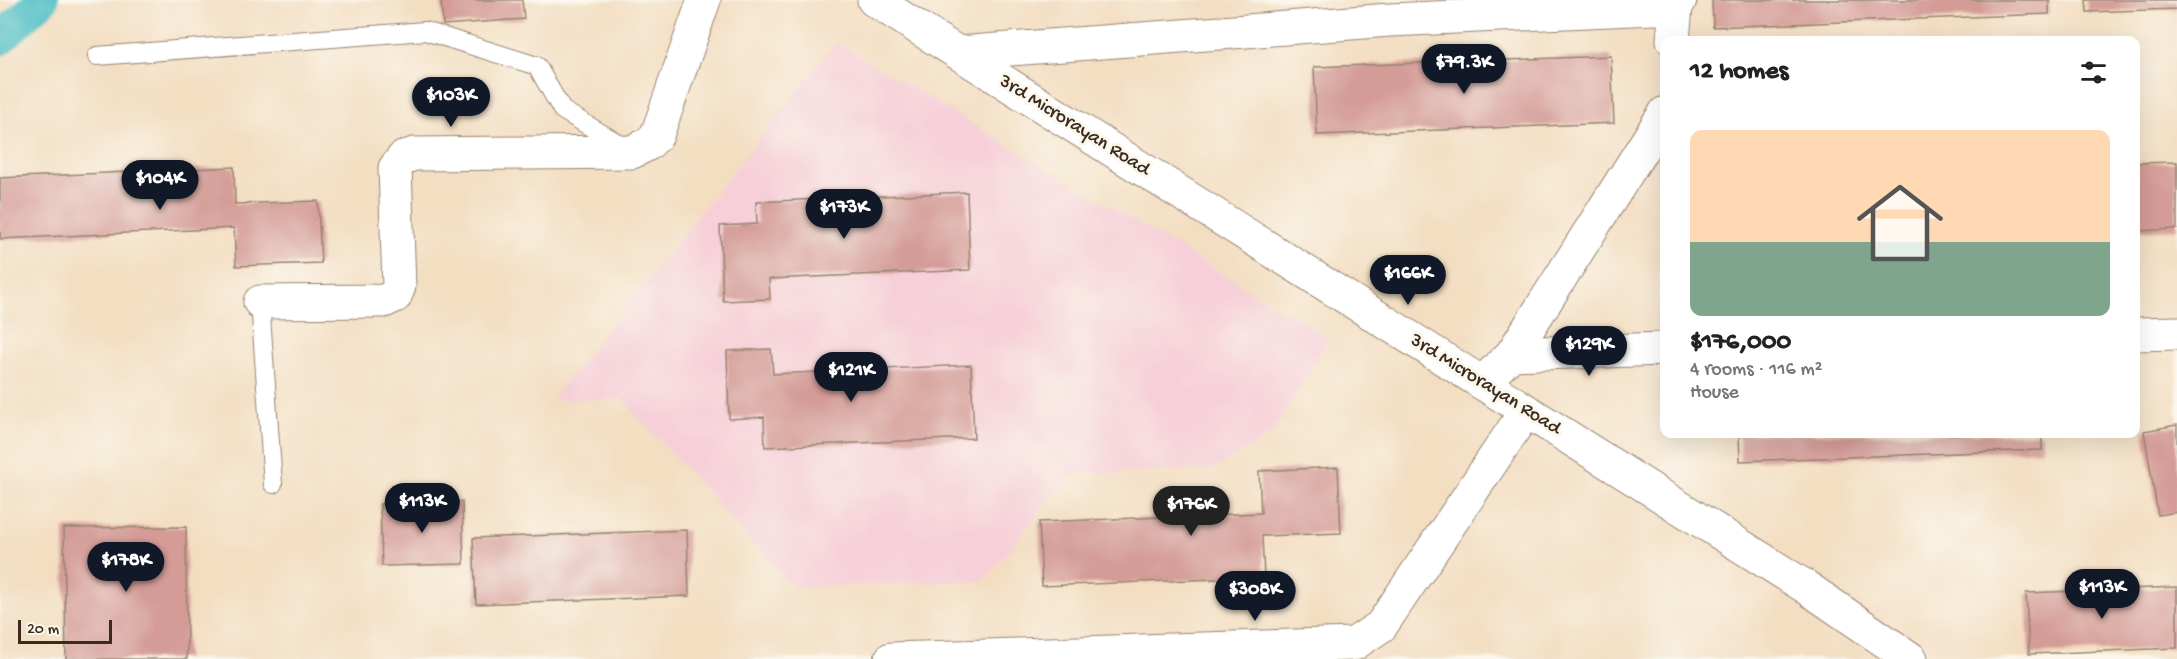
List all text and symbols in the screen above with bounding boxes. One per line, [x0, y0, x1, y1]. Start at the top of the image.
pin: $79.3K [1415, 44, 1513, 95]
text: $79.3K [1435, 52, 1493, 75]
icon: filters [2077, 56, 2110, 89]
text: 12 homes [1690, 57, 1788, 88]
street label: 3rd Microrayan Road [994, 70, 1156, 183]
pin: $103K [409, 77, 493, 128]
text: $103K [426, 85, 476, 108]
pin: $104K [118, 160, 202, 211]
text: $104K [136, 168, 184, 191]
icon: home [1846, 169, 1954, 277]
pin: $173K [802, 189, 886, 240]
text: $173K [820, 197, 868, 220]
pin: $166K [1366, 255, 1450, 306]
text: $166K [1384, 263, 1432, 286]
pin: $129K [1547, 326, 1631, 377]
text: $176,000 [1690, 328, 1791, 359]
street label: 3rd Microrayan Road [1405, 329, 1567, 442]
text: $129K [1565, 334, 1613, 357]
pin: $121K [809, 352, 893, 403]
text: 4 rooms · 116 m² [1690, 359, 1823, 382]
text: $121K [828, 360, 874, 383]
text: House [1690, 382, 1739, 405]
pin: $113K [380, 483, 464, 534]
pin: $176K [1149, 486, 1233, 537]
text: $113K [399, 491, 445, 514]
text: $176K [1167, 494, 1215, 517]
pin: $178K [84, 542, 168, 593]
text: $178K [101, 550, 151, 573]
pin: $113K [2060, 569, 2144, 620]
pin: $308K [1213, 571, 1297, 622]
text: $113K [2079, 577, 2125, 600]
text: $308K [1229, 579, 1281, 602]
scale bar [18, 617, 112, 644]
text: 20 m [27, 621, 59, 640]

